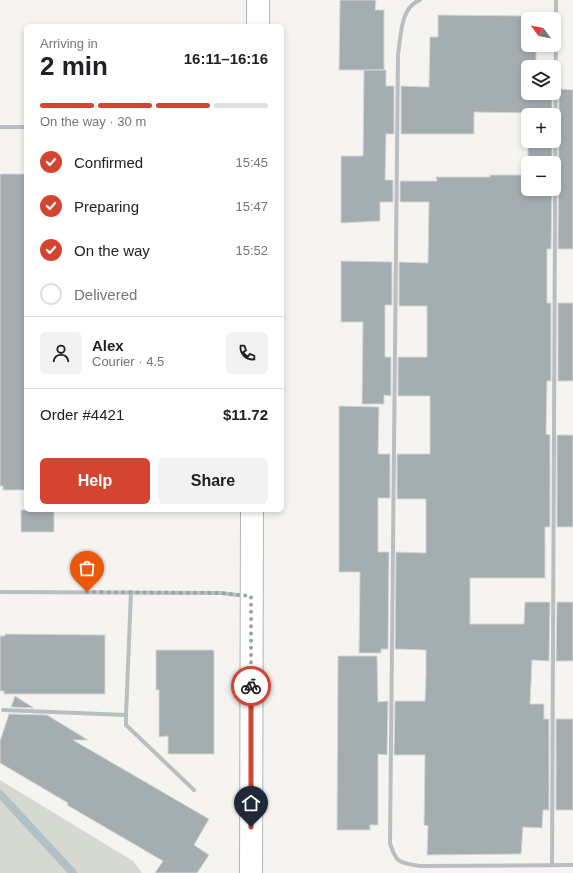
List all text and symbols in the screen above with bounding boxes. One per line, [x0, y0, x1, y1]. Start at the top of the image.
north arrow [521, 12, 561, 52]
map controls [521, 12, 561, 196]
text: Arriving in [40, 36, 98, 51]
text: 16:11–16:16 [184, 50, 268, 67]
text: 2 min [40, 51, 108, 81]
button: layers [521, 60, 561, 100]
button: + [521, 108, 561, 148]
text: On the way · 30 m [40, 114, 146, 129]
icon: check [40, 151, 62, 173]
text: Confirmed [74, 154, 143, 171]
text: 15:45 [235, 155, 268, 170]
button: − [521, 156, 561, 196]
icon: check [40, 195, 62, 217]
text: Preparing [74, 198, 139, 215]
text: 15:47 [235, 199, 268, 214]
icon: check [40, 239, 62, 261]
text: On the way [74, 242, 150, 259]
text: 15:52 [235, 243, 268, 258]
text: Delivered [74, 286, 137, 303]
button: person [40, 332, 82, 374]
button: phone [226, 332, 268, 374]
text: Alex [92, 337, 124, 354]
text: Courier · 4.5 [92, 354, 164, 369]
text: Order #4421 [40, 406, 124, 423]
text: $11.72 [223, 406, 268, 423]
button: Help [40, 458, 150, 504]
button: Share [158, 458, 268, 504]
pin [70, 551, 104, 592]
icon: bag [76, 557, 98, 579]
courier [231, 666, 271, 706]
icon: bike [240, 675, 262, 697]
pin [234, 786, 268, 827]
icon: home [240, 792, 262, 814]

